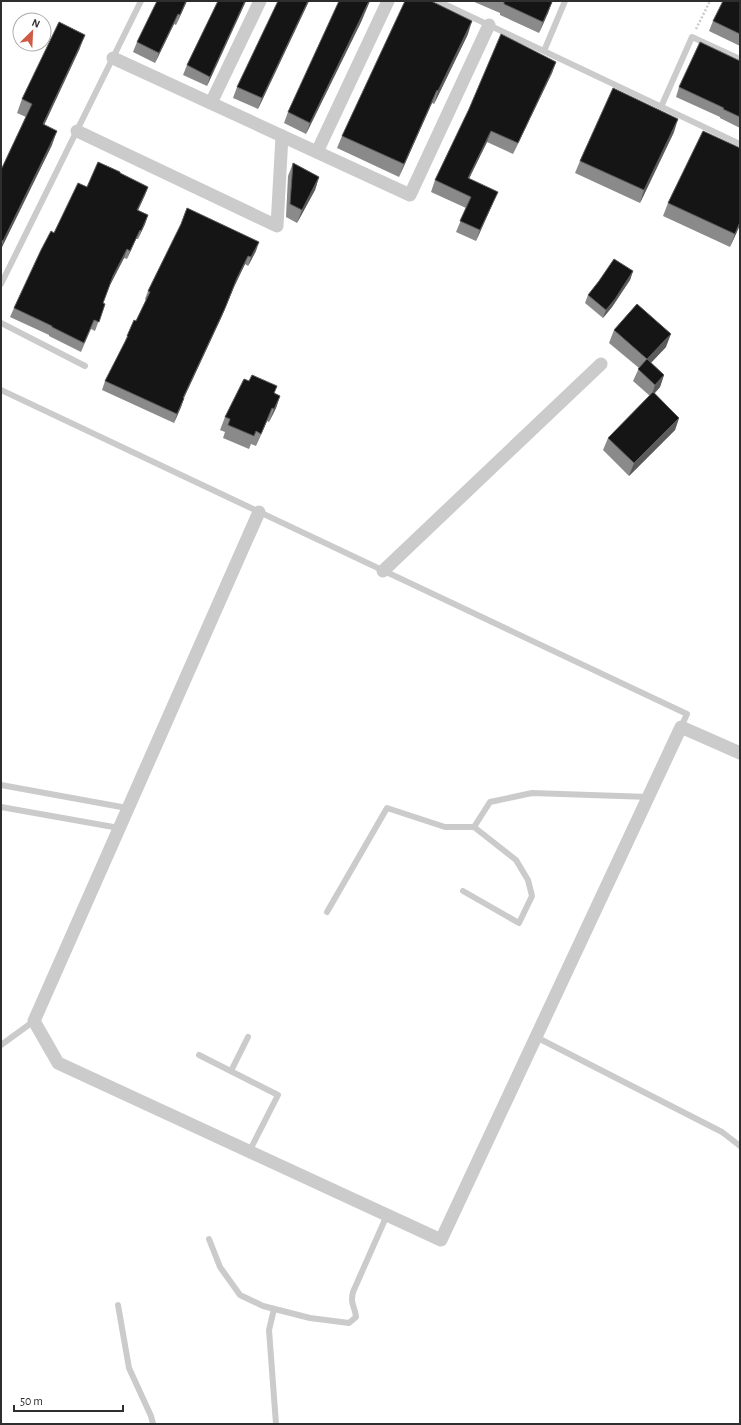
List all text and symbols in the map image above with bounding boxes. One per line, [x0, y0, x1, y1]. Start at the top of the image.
north arrow [12, 12, 52, 52]
text: N [30, 17, 42, 30]
scale bar [14, 1387, 123, 1413]
text: 50 m [20, 1395, 43, 1407]

